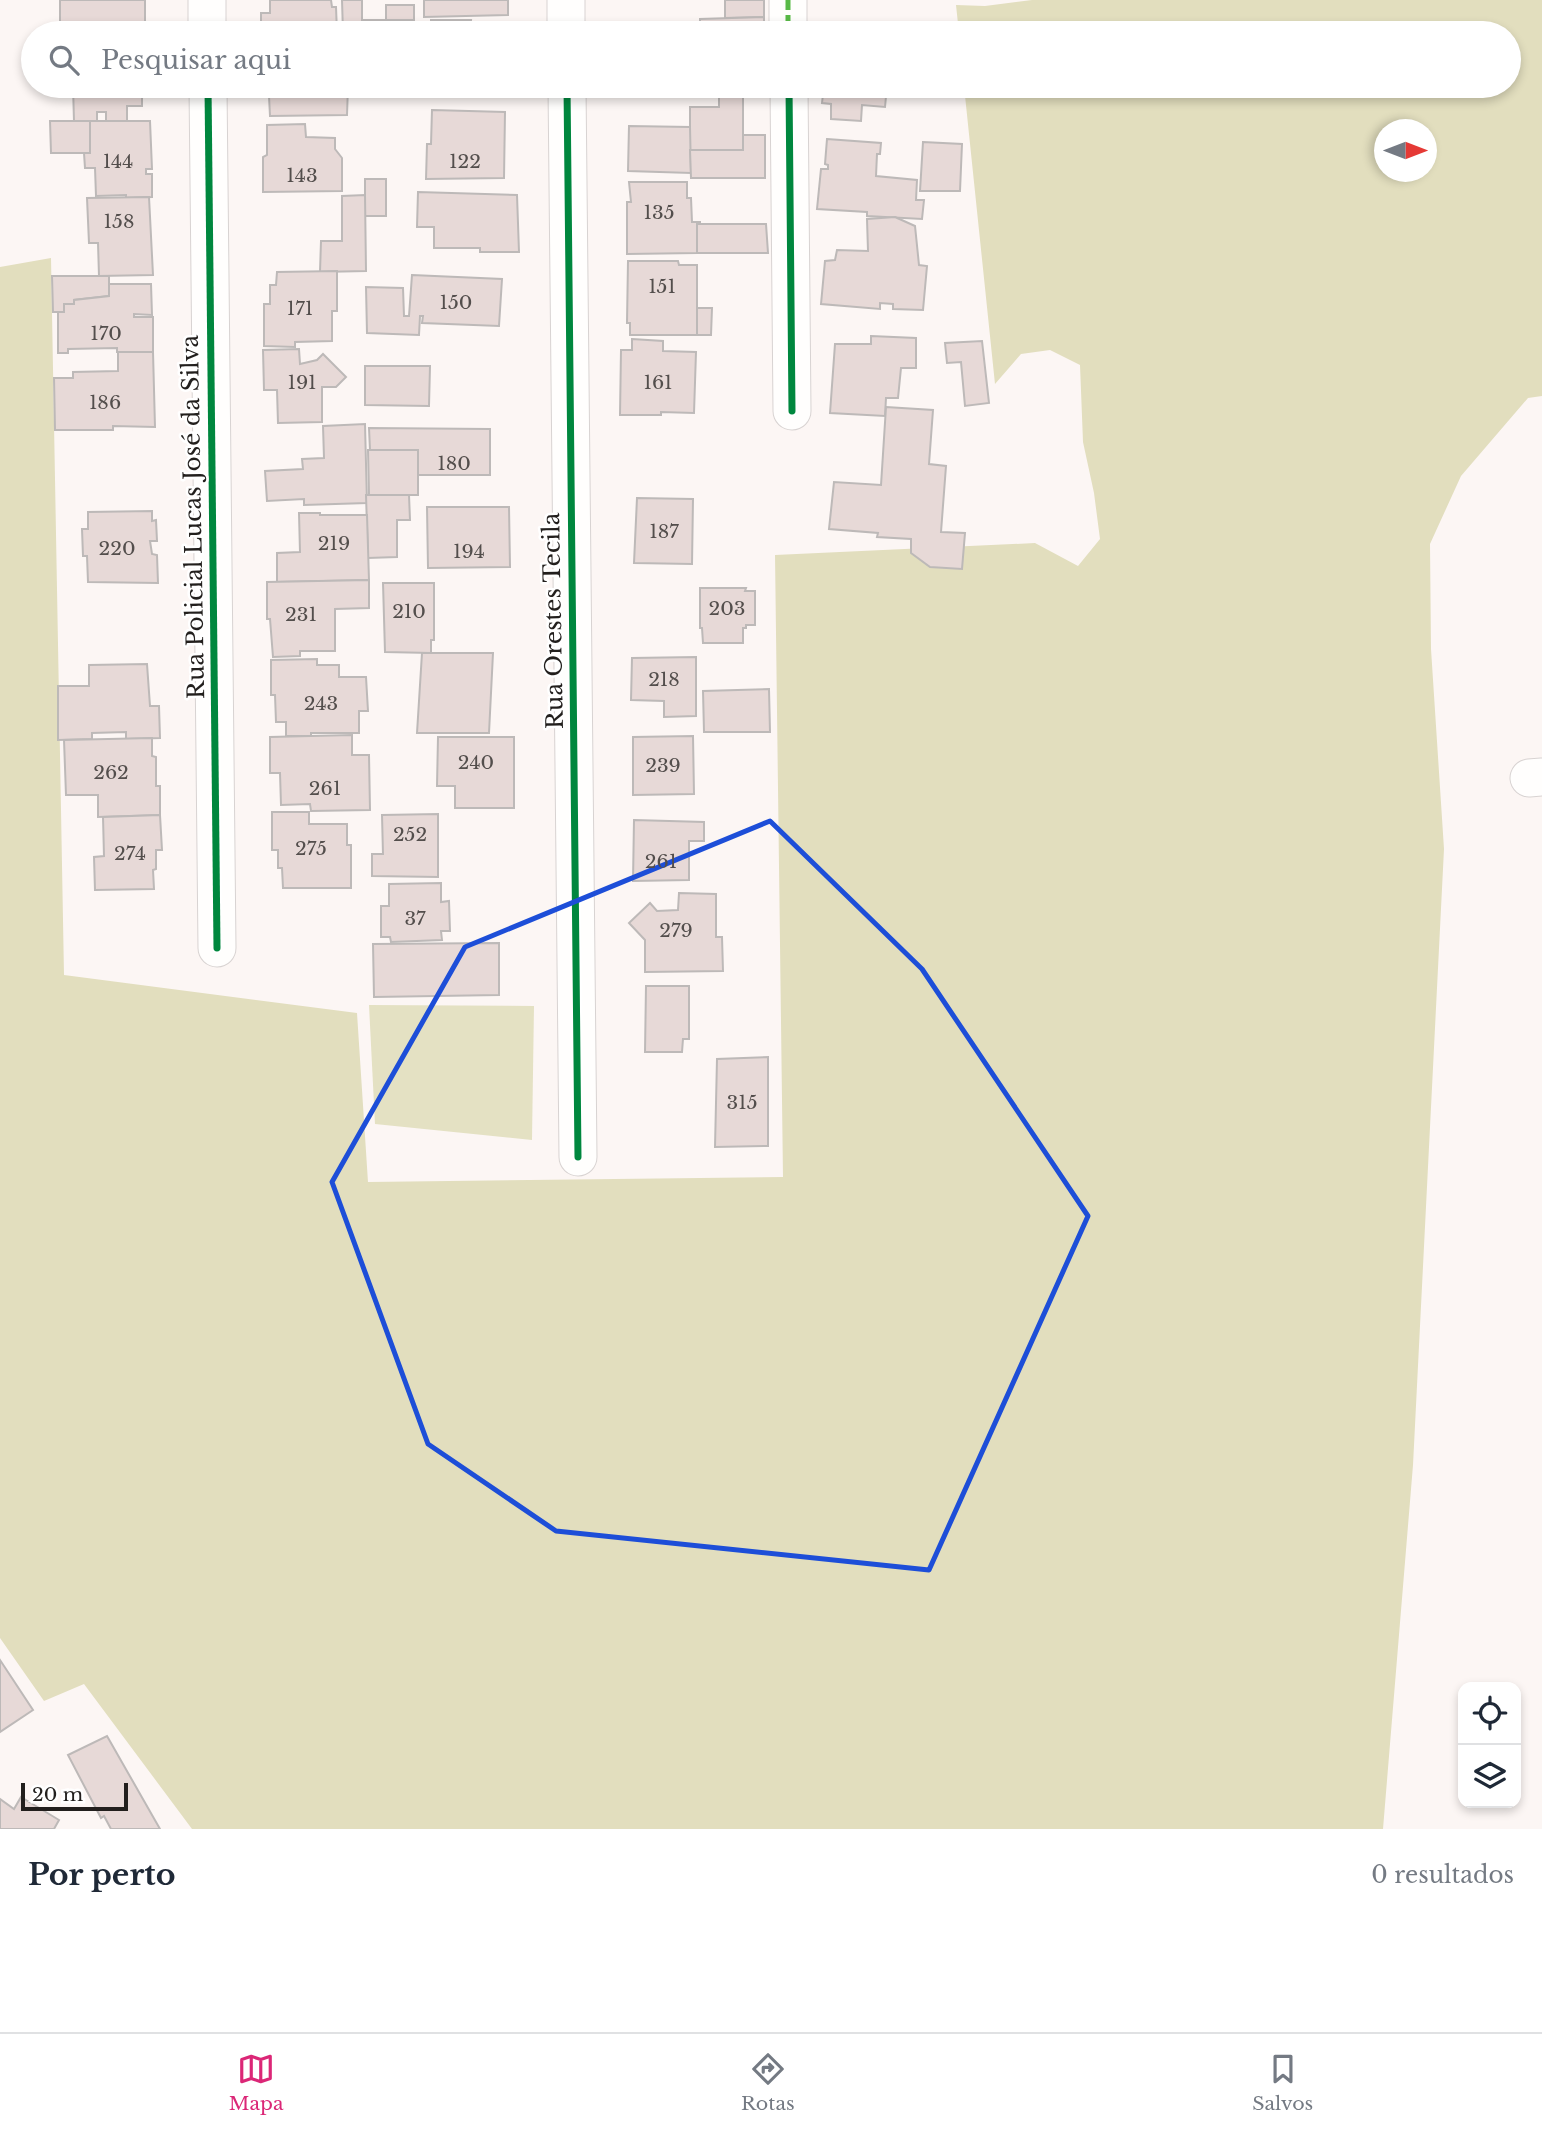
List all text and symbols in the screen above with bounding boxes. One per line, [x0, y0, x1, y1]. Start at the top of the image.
search box [21, 21, 1521, 98]
icon: search [45, 41, 83, 79]
text: Pesquisar aqui [101, 44, 291, 76]
north arrow [1374, 119, 1437, 182]
house number: 144 [103, 150, 133, 173]
house number: 122 [449, 150, 481, 173]
house number: 143 [286, 164, 318, 187]
house number: 135 [644, 201, 674, 224]
house number: 158 [104, 210, 134, 233]
house number: 151 [648, 275, 676, 298]
house number: 150 [440, 291, 472, 314]
house number: 171 [287, 297, 313, 320]
house number: 170 [90, 322, 122, 345]
street label: Rua Policial Lucas José da Silva [176, 334, 210, 699]
house number: 191 [287, 371, 317, 394]
house number: 161 [643, 371, 673, 394]
house number: 186 [89, 391, 121, 414]
house number: 180 [437, 452, 471, 475]
street label: Rua Orestes Tecila [537, 512, 569, 729]
house number: 187 [649, 520, 679, 543]
house number: 219 [318, 532, 350, 555]
house number: 220 [99, 537, 135, 560]
house number: 194 [453, 540, 485, 563]
house number: 203 [709, 597, 745, 620]
house number: 210 [392, 600, 426, 623]
house number: 231 [285, 603, 317, 626]
house number: 218 [648, 668, 680, 691]
house number: 243 [304, 692, 338, 715]
house number: 240 [458, 751, 494, 774]
house number: 239 [645, 754, 681, 777]
house number: 262 [93, 761, 129, 784]
house number: 261 [309, 777, 341, 800]
house number: 252 [393, 823, 427, 846]
house number: 275 [295, 837, 327, 860]
house number: 274 [114, 842, 146, 865]
house number: 261 [645, 850, 677, 873]
house number: 37 [404, 907, 426, 930]
house number: 279 [659, 919, 693, 942]
house number: 315 [727, 1091, 757, 1114]
map controls [1458, 1682, 1521, 1808]
button: locate [1458, 1682, 1521, 1745]
button: layers [1458, 1745, 1521, 1808]
scale bar [21, 1780, 128, 1812]
text: 20 m [32, 1783, 83, 1806]
text: Por perto [28, 1856, 176, 1893]
text: 0 resultados [1371, 1861, 1514, 1889]
tab: Mapa [229, 2050, 283, 2115]
tab: Rotas [741, 2050, 795, 2115]
tab: Salvos [1252, 2050, 1313, 2115]

